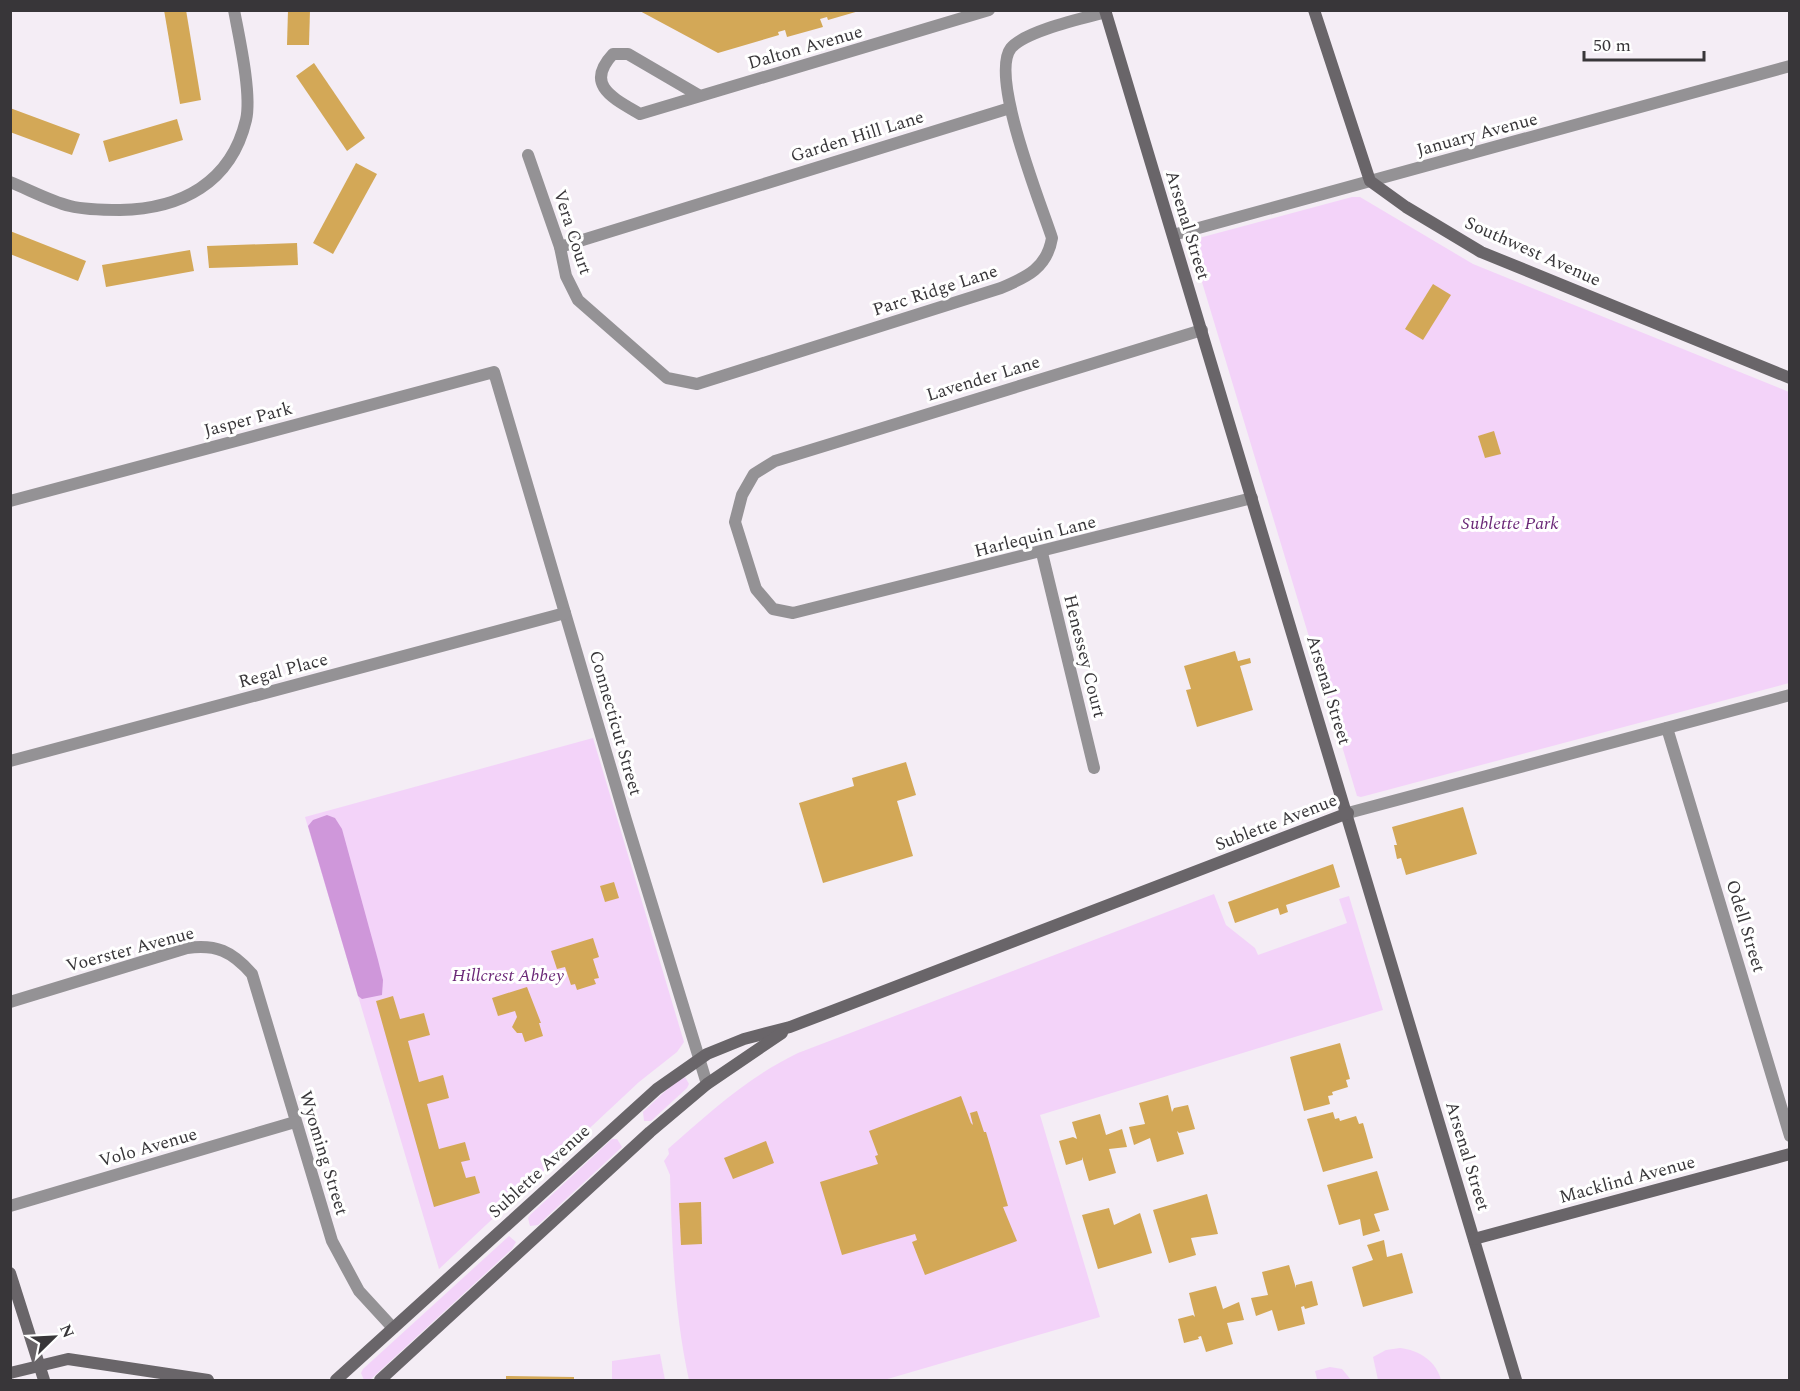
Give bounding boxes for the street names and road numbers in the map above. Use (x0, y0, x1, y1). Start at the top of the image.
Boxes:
street label: Dalton Avenue (744, 18, 866, 77)
street label: Garden Hill Lane (787, 103, 927, 170)
street label: January Avenue (1414, 105, 1541, 164)
street label: Arsenal Street (1158, 167, 1217, 283)
street label: Vera Court (546, 186, 599, 278)
street label: Southwest Avenue (1460, 209, 1605, 294)
street label: Parc Ridge Lane (869, 258, 1001, 323)
street label: Lavender Lane (923, 348, 1043, 409)
street label: Jasper Park (201, 395, 295, 444)
street label: Harlequin Lane (971, 508, 1099, 565)
street label: Henessey Court (1056, 592, 1113, 721)
street label: Arsenal Street (1299, 632, 1358, 748)
street label: Regal Place (235, 646, 331, 695)
street label: Connecticut Street (582, 647, 649, 799)
street label: Sublette Avenue (1211, 787, 1341, 858)
street label: Odell Street (1719, 876, 1772, 976)
street label: Voerster Avenue (63, 919, 197, 980)
street label: Wyoming Street (292, 1088, 355, 1219)
street label: Arsenal Street (1438, 1098, 1497, 1214)
street label: Sublette Avenue (482, 1118, 596, 1225)
street label: Volo Avenue (96, 1121, 200, 1174)
street label: Macklind Avenue (1556, 1148, 1698, 1211)

